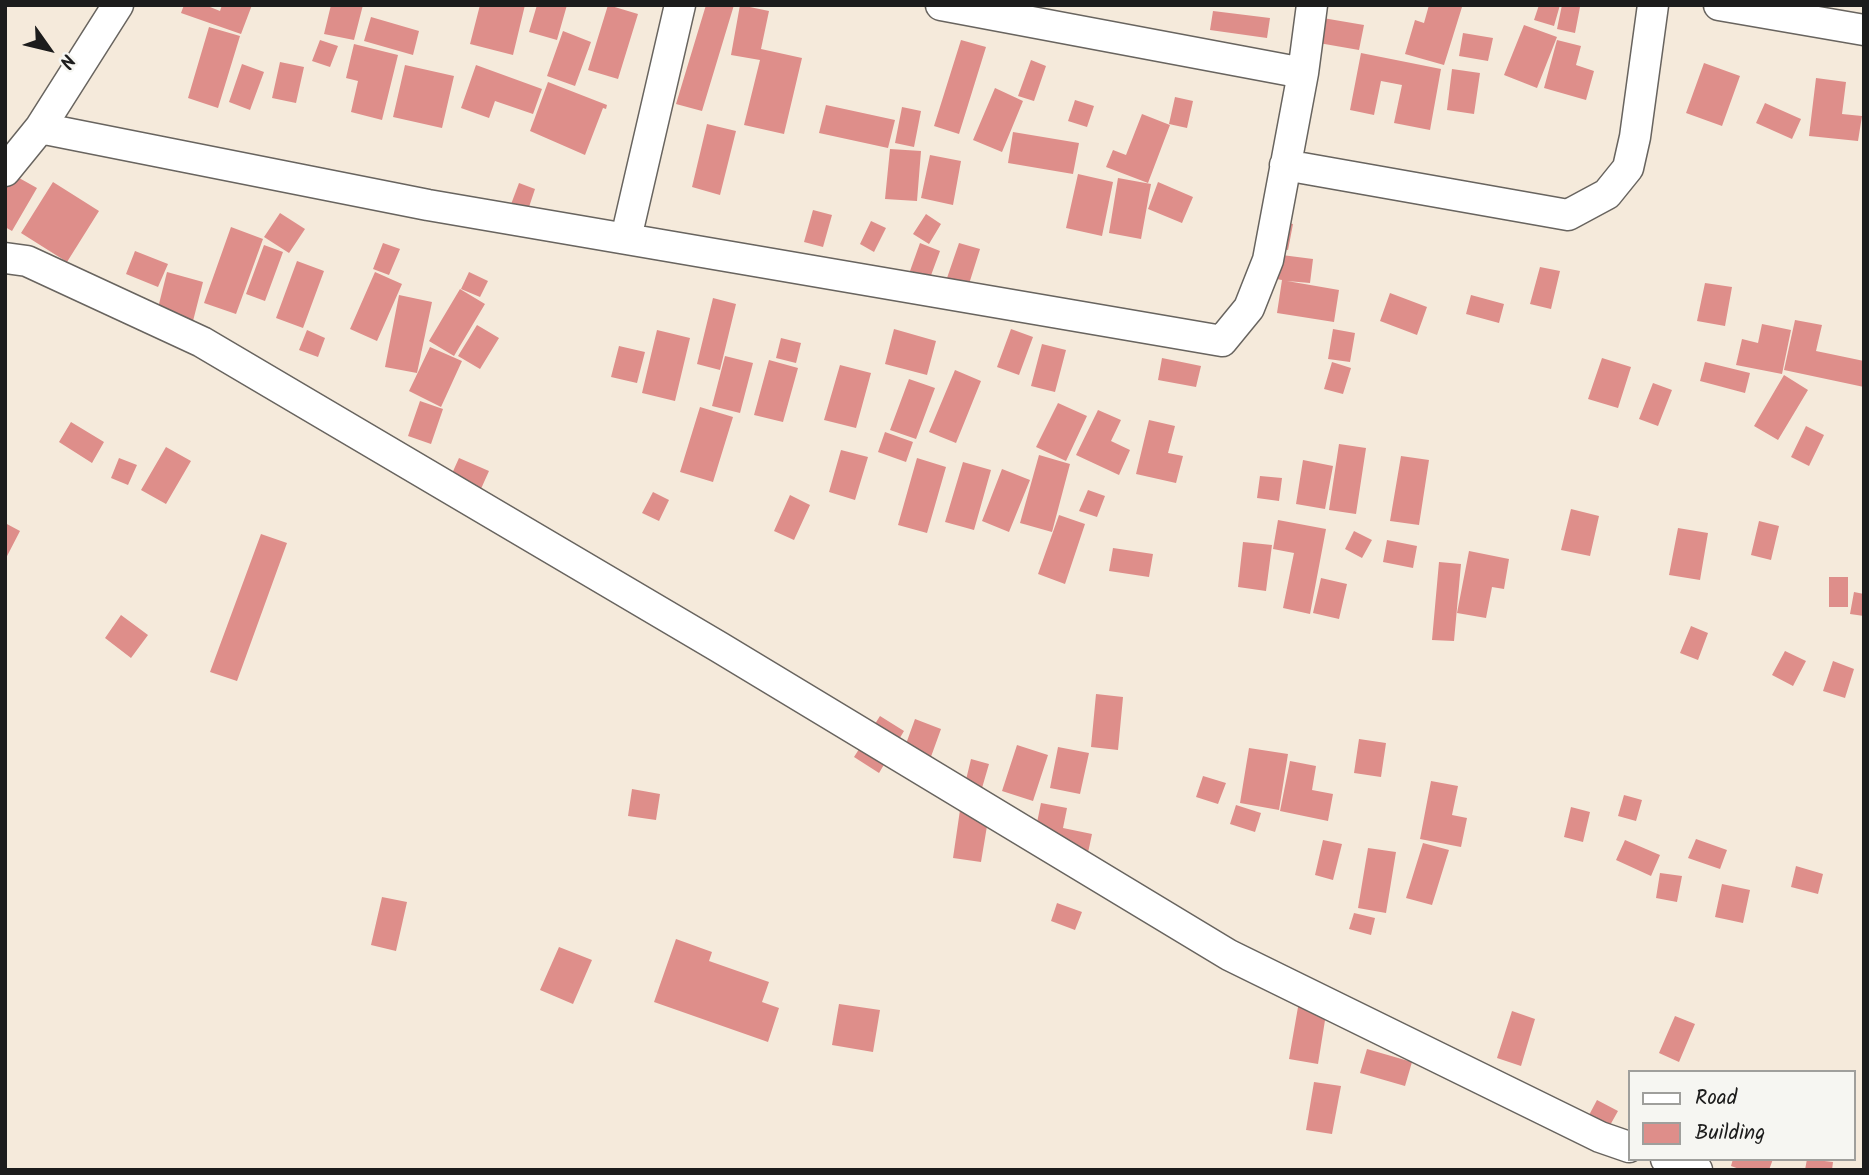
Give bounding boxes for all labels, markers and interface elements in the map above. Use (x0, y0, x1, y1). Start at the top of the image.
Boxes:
north arrow (14, 14, 84, 84)
text: N (51, 47, 82, 74)
legend (1628, 1070, 1855, 1161)
text: Road (1695, 1082, 1737, 1115)
text: Building (1695, 1117, 1765, 1150)

